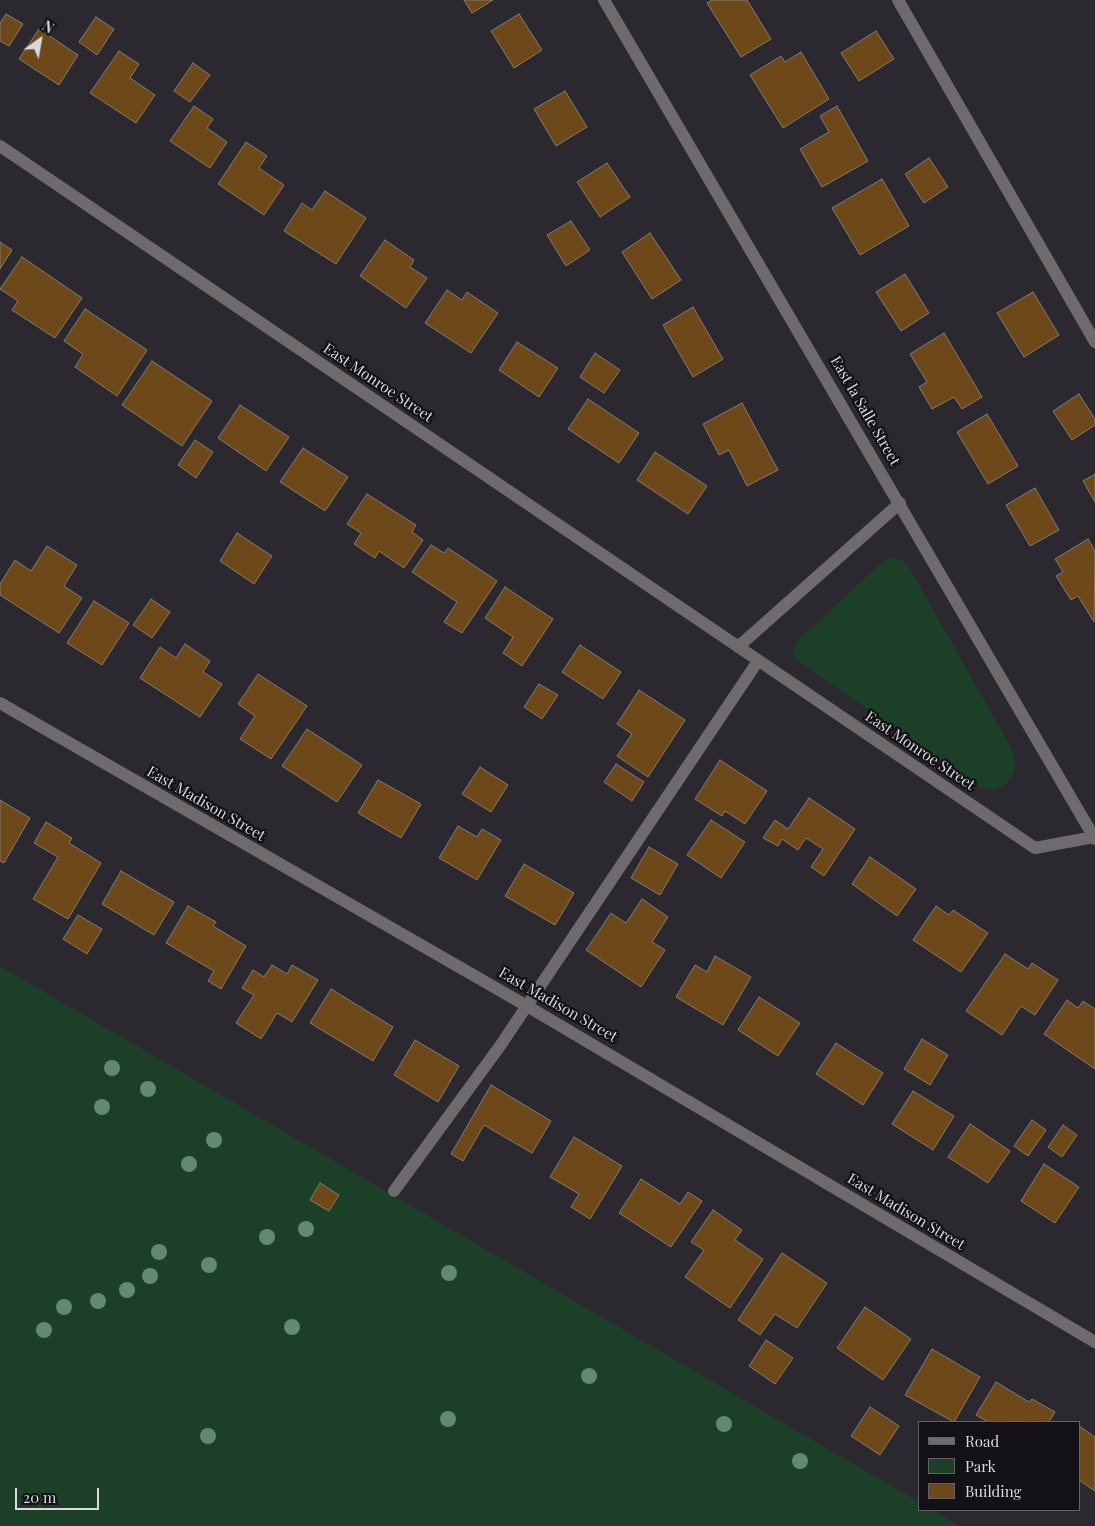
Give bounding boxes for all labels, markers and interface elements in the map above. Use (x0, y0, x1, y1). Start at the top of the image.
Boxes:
north arrow (15, 15, 65, 65)
text: N (39, 16, 58, 38)
street label: East Monroe Street (320, 340, 436, 426)
street label: East la Salle Street (826, 353, 904, 469)
street label: East Monroe Street (862, 708, 978, 794)
street label: East Madison Street (144, 763, 268, 845)
street label: East Madison Street (496, 964, 620, 1046)
street label: East Madison Street (844, 1170, 968, 1254)
legend (918, 1421, 1080, 1511)
text: Road (965, 1431, 999, 1451)
text: Park (965, 1456, 996, 1476)
scale bar (18, 1478, 101, 1510)
text: Building (965, 1481, 1021, 1501)
text: 20 m (23, 1487, 56, 1507)

